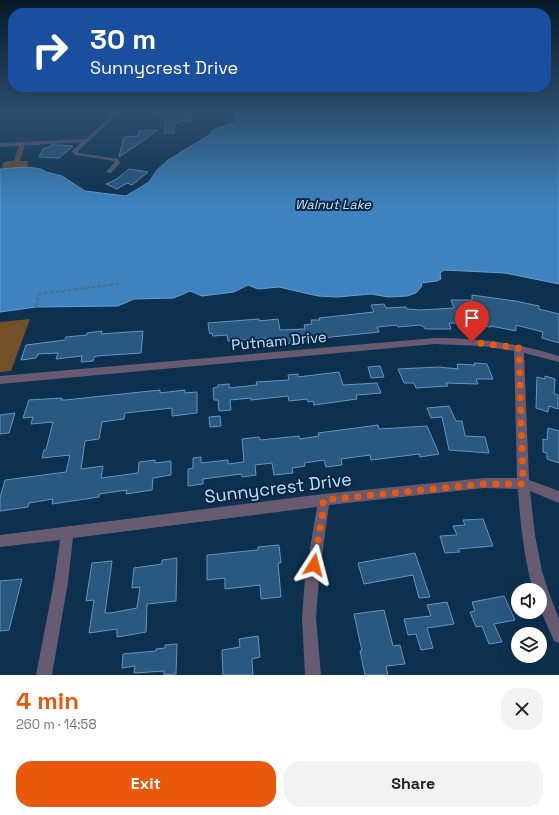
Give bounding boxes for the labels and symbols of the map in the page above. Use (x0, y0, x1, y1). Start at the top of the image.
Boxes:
water label: Walnut Lake (295, 196, 372, 213)
pin (455, 301, 489, 342)
street label: Putnam Drive (231, 327, 328, 354)
street label: Sunnycrest Drive (203, 467, 353, 508)
position arrow (293, 544, 335, 586)

